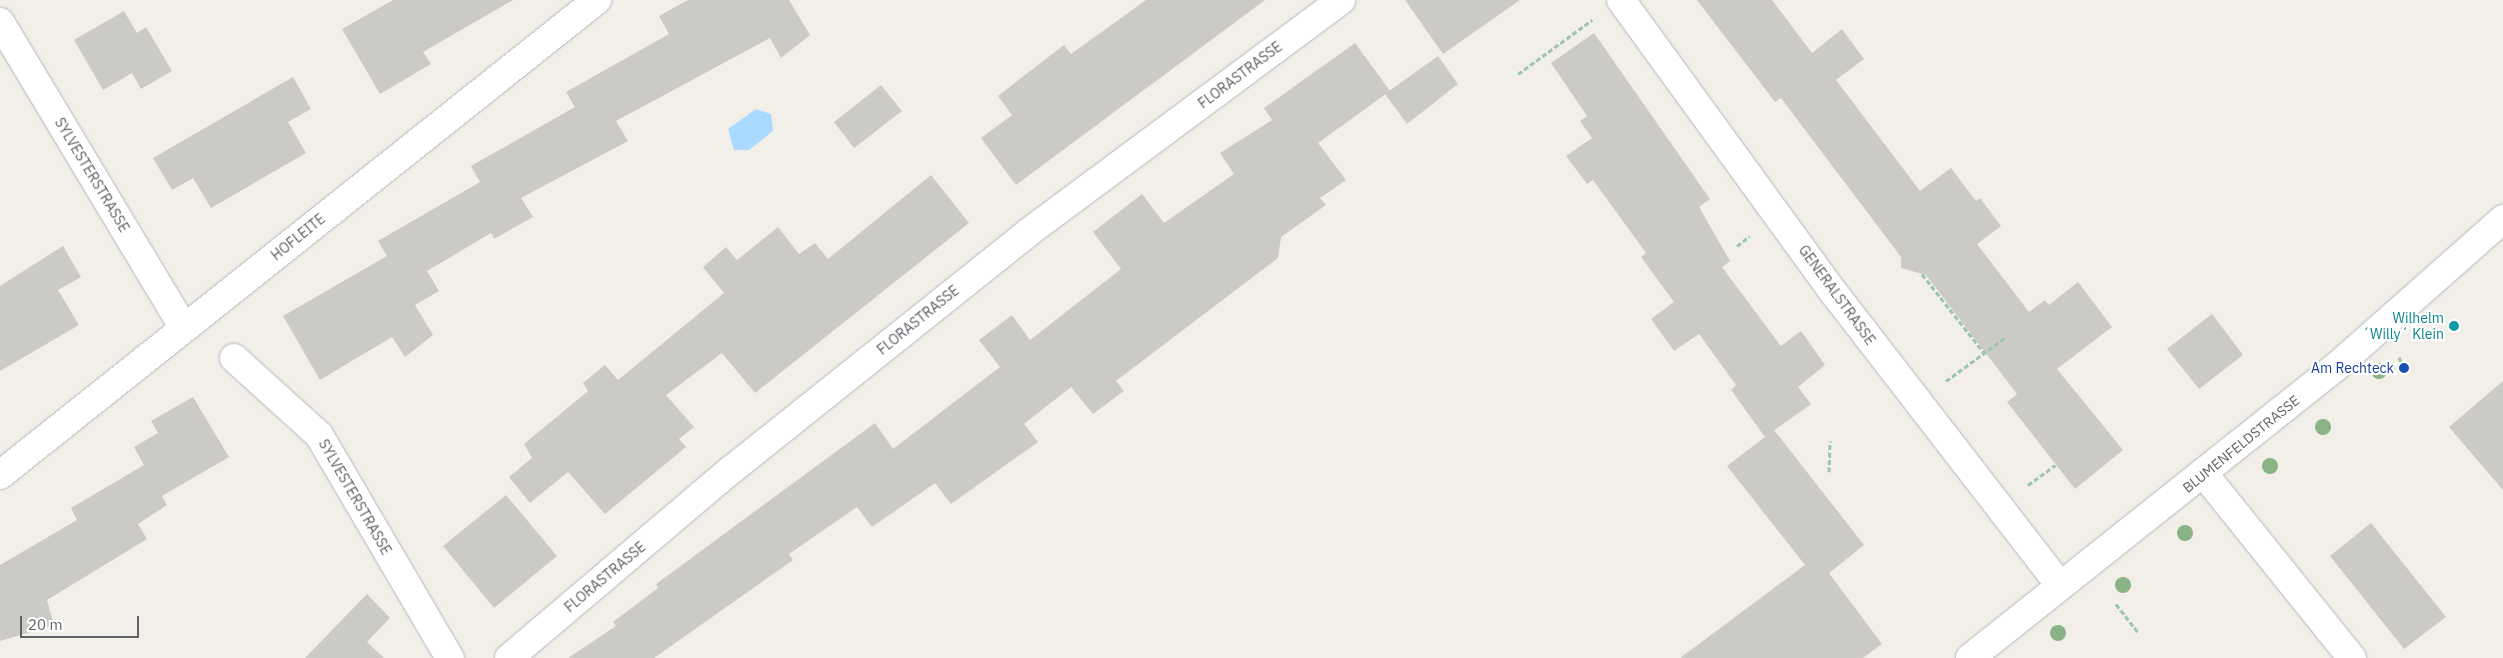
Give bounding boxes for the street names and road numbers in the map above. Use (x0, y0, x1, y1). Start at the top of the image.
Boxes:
street label: FLORASTRASSE (1195, 38, 1285, 112)
street label: SYLVESTERSTRASSE (51, 115, 133, 235)
street label: HOFLEITE (268, 210, 328, 264)
street label: GENERALSTRASSE (1795, 242, 1879, 348)
street label: FLORASTRASSE (874, 282, 962, 358)
street label: BLUMENFELDSTRASSE (2179, 392, 2303, 496)
street label: SYLVESTERSTRASSE (315, 436, 395, 558)
street label: FLORASTRASSE (561, 538, 649, 616)

